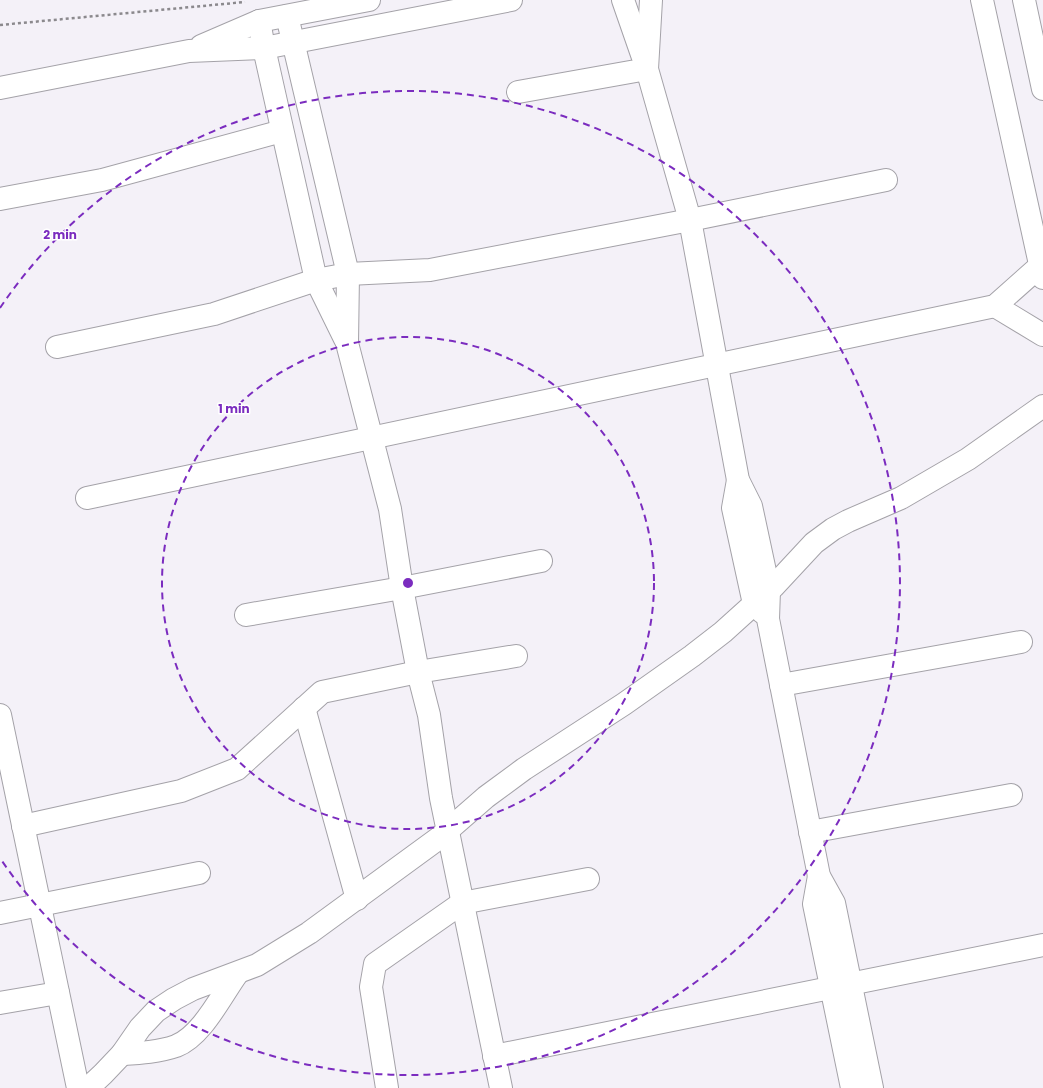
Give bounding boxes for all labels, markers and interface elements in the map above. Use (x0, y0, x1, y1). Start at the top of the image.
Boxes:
text: 2 min (43, 226, 77, 243)
text: 1 min (218, 400, 250, 417)
centre of rings (401, 576, 415, 590)

